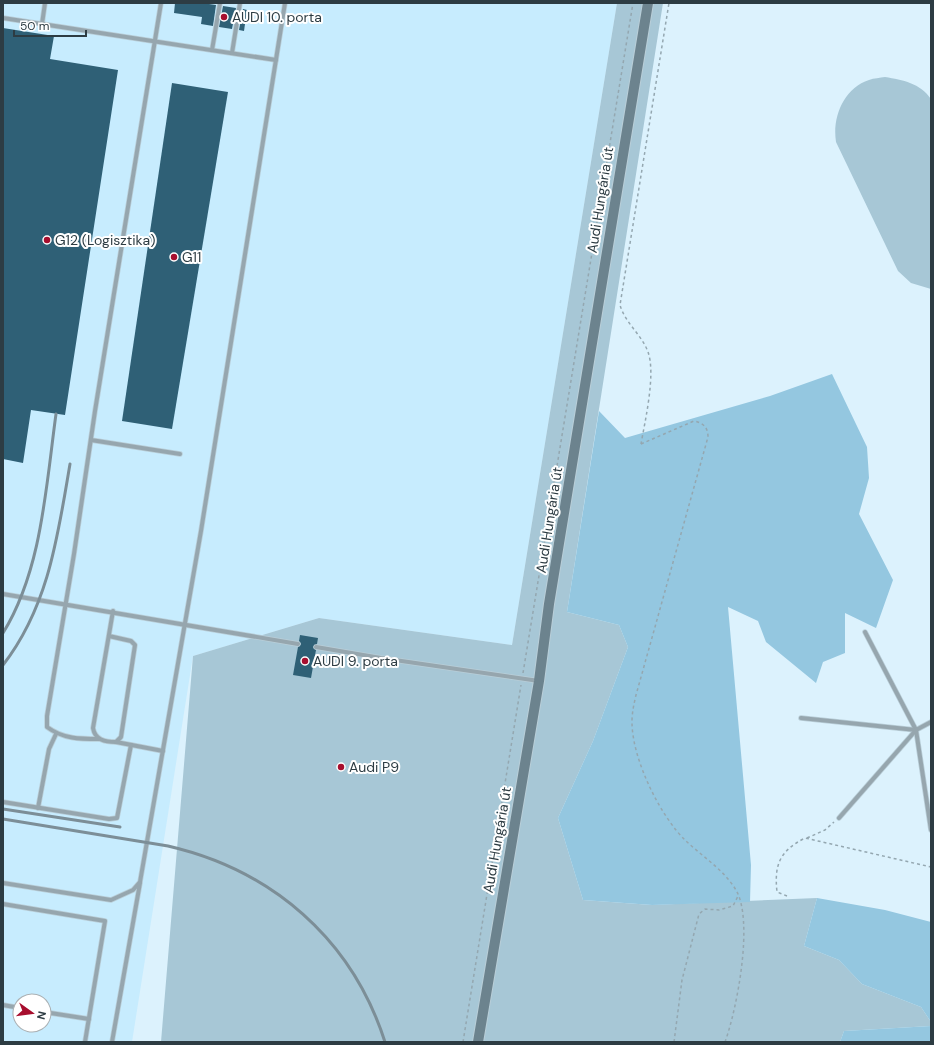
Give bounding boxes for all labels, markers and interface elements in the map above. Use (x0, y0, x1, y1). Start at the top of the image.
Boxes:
place label: AUDI 10. porta (232, 8, 322, 26)
scale bar (14, 12, 86, 38)
marker: AUDI 10. porta (219, 12, 229, 22)
text: 50 m (20, 18, 49, 34)
street label: Audi Hungária út (583, 146, 617, 254)
place label: G12 (Logisztika) (55, 231, 155, 249)
marker: G12 (Logisztika) (42, 235, 52, 245)
place label: G11 (182, 248, 201, 266)
marker: G11 (169, 252, 179, 262)
street label: Audi Hungária út (532, 466, 566, 574)
place label: AUDI 9. porta (313, 652, 398, 670)
marker: AUDI 9. porta (300, 656, 310, 666)
place label: Audi P9 (349, 758, 399, 776)
marker: Audi P9 (336, 762, 346, 772)
street label: Audi Hungária út (479, 786, 515, 894)
north arrow (12, 993, 52, 1033)
text: N (34, 1010, 49, 1021)

